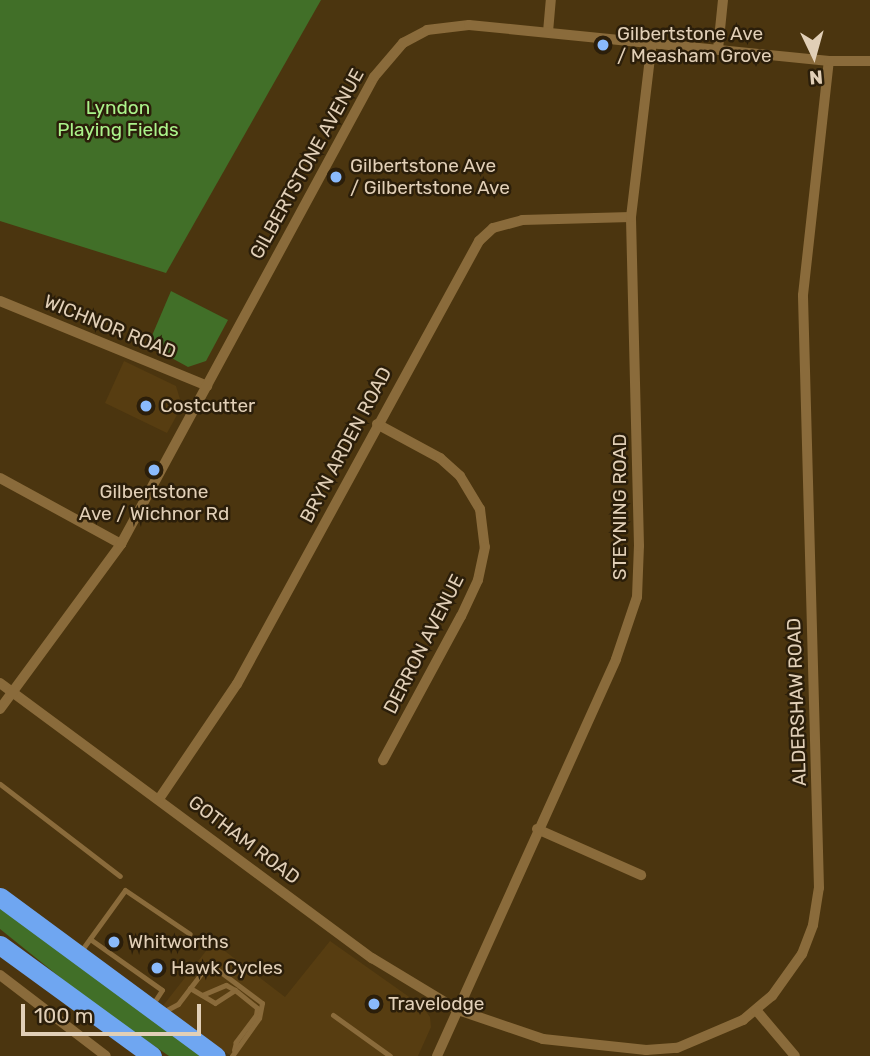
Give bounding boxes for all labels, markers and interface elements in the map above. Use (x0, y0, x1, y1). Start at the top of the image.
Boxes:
north arrow (779, 21, 849, 91)
place label: Gilbertstone Ave / Measham Grove (617, 23, 772, 67)
marker: Gilbertstone Ave / Measham Grove (595, 37, 611, 53)
street label: GILBERTSTONE AVENUE (245, 65, 369, 263)
text: N (808, 65, 824, 89)
park label: Lyndon Playing Fields (57, 97, 179, 141)
place label: Gilbertstone Ave / Gilbertstone Ave (350, 155, 510, 199)
marker: Gilbertstone Ave / Gilbertstone Ave (328, 169, 344, 185)
street label: WICHNOR ROAD (41, 290, 179, 364)
street label: BRYN ARDEN ROAD (295, 363, 397, 527)
place label: Costcutter (160, 395, 255, 417)
marker: Costcutter (138, 398, 154, 414)
street label: STEYNING ROAD (609, 434, 631, 580)
marker: Gilbertstone Ave / Wichnor Rd (146, 462, 162, 478)
place label: Gilbertstone Ave / Wichnor Rd (78, 481, 230, 525)
street label: DERRON AVENUE (379, 570, 469, 718)
street label: ALDERSHAW ROAD (783, 617, 811, 787)
street label: GOTHAM ROAD (184, 791, 304, 889)
place label: Whitworths (128, 931, 229, 953)
marker: Whitworths (106, 934, 122, 950)
place label: Hawk Cycles (171, 957, 283, 979)
marker: Hawk Cycles (149, 960, 165, 976)
scale bar (24, 990, 205, 1034)
place label: Travelodge (388, 993, 484, 1015)
marker: Travelodge (366, 996, 382, 1012)
text: 100 m (34, 1003, 93, 1028)

